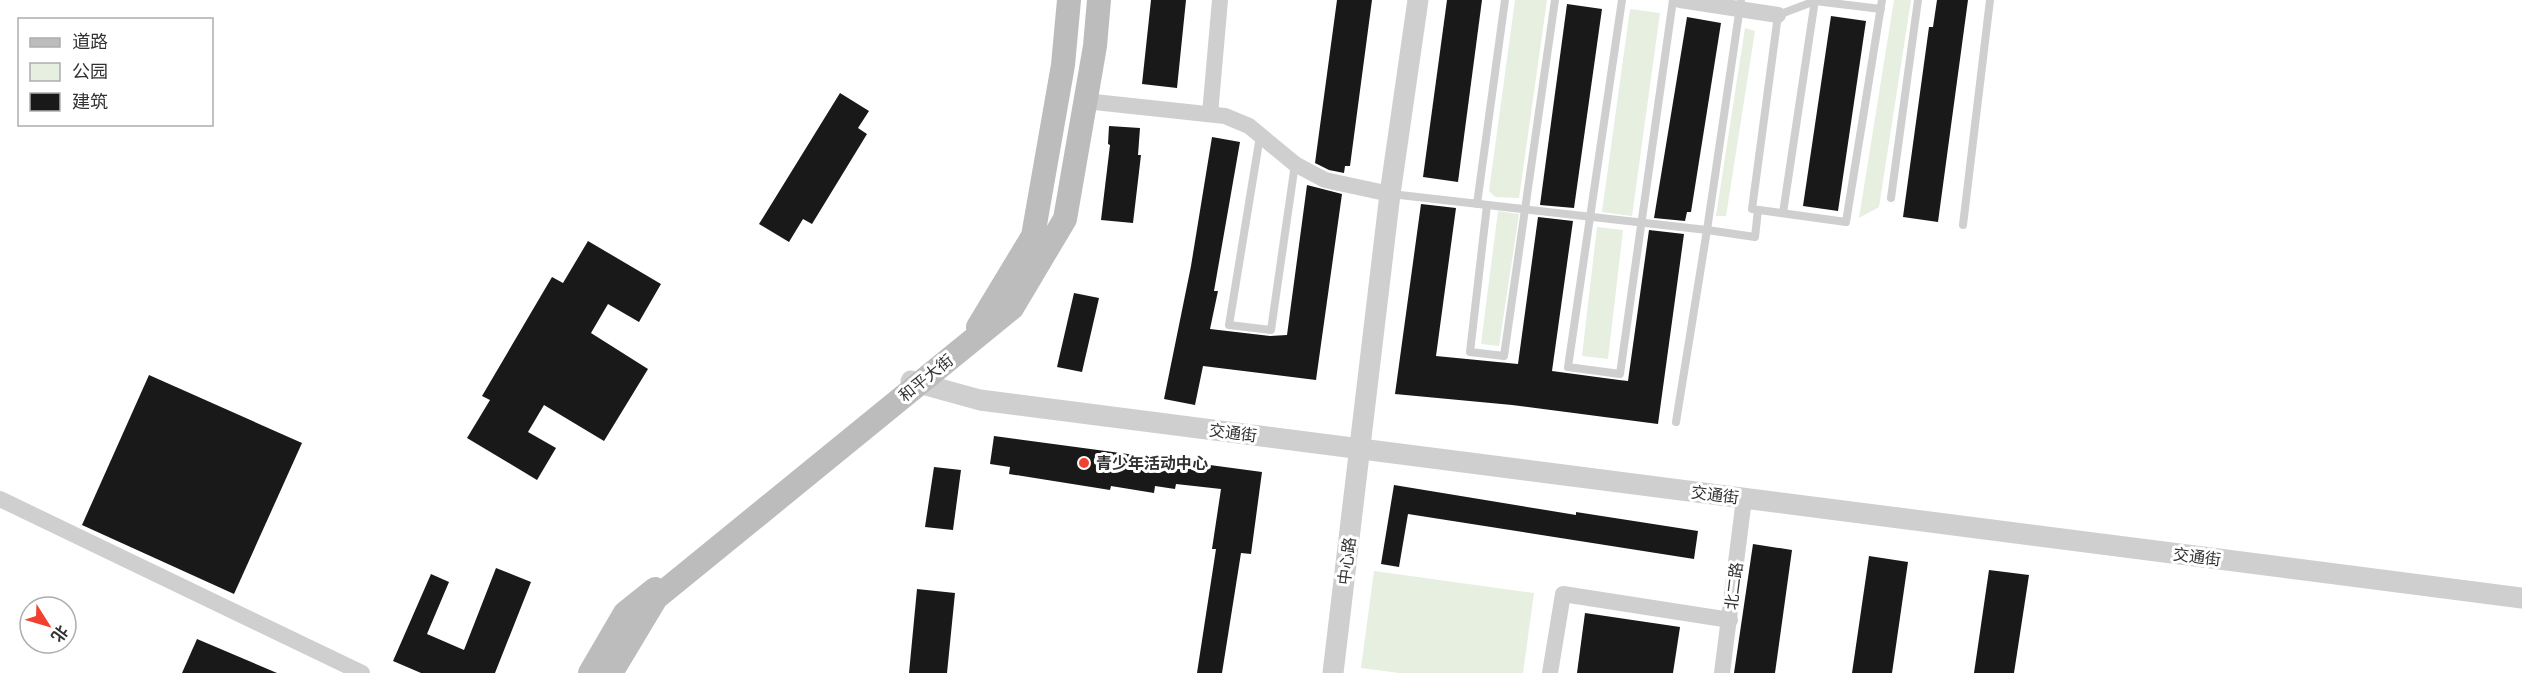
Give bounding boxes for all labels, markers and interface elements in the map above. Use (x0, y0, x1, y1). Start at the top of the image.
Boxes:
legend (18, 18, 213, 126)
text: 道路 (72, 31, 108, 53)
text: 公园 (72, 61, 108, 83)
text: 建筑 (72, 91, 108, 113)
street label: 和平大街 (895, 350, 957, 406)
street label: 交通街 (1208, 421, 1258, 445)
place label: 青少年活动中心 (1096, 454, 1208, 473)
marker: 青少年活动中心 (1077, 456, 1091, 470)
street label: 交通街 (1690, 483, 1740, 507)
street label: 中心路 (1335, 536, 1359, 586)
street label: 交通街 (2172, 545, 2222, 569)
street label: 北二路 (1722, 561, 1746, 611)
north arrow (18, 595, 78, 655)
text: 北 (47, 622, 72, 646)

